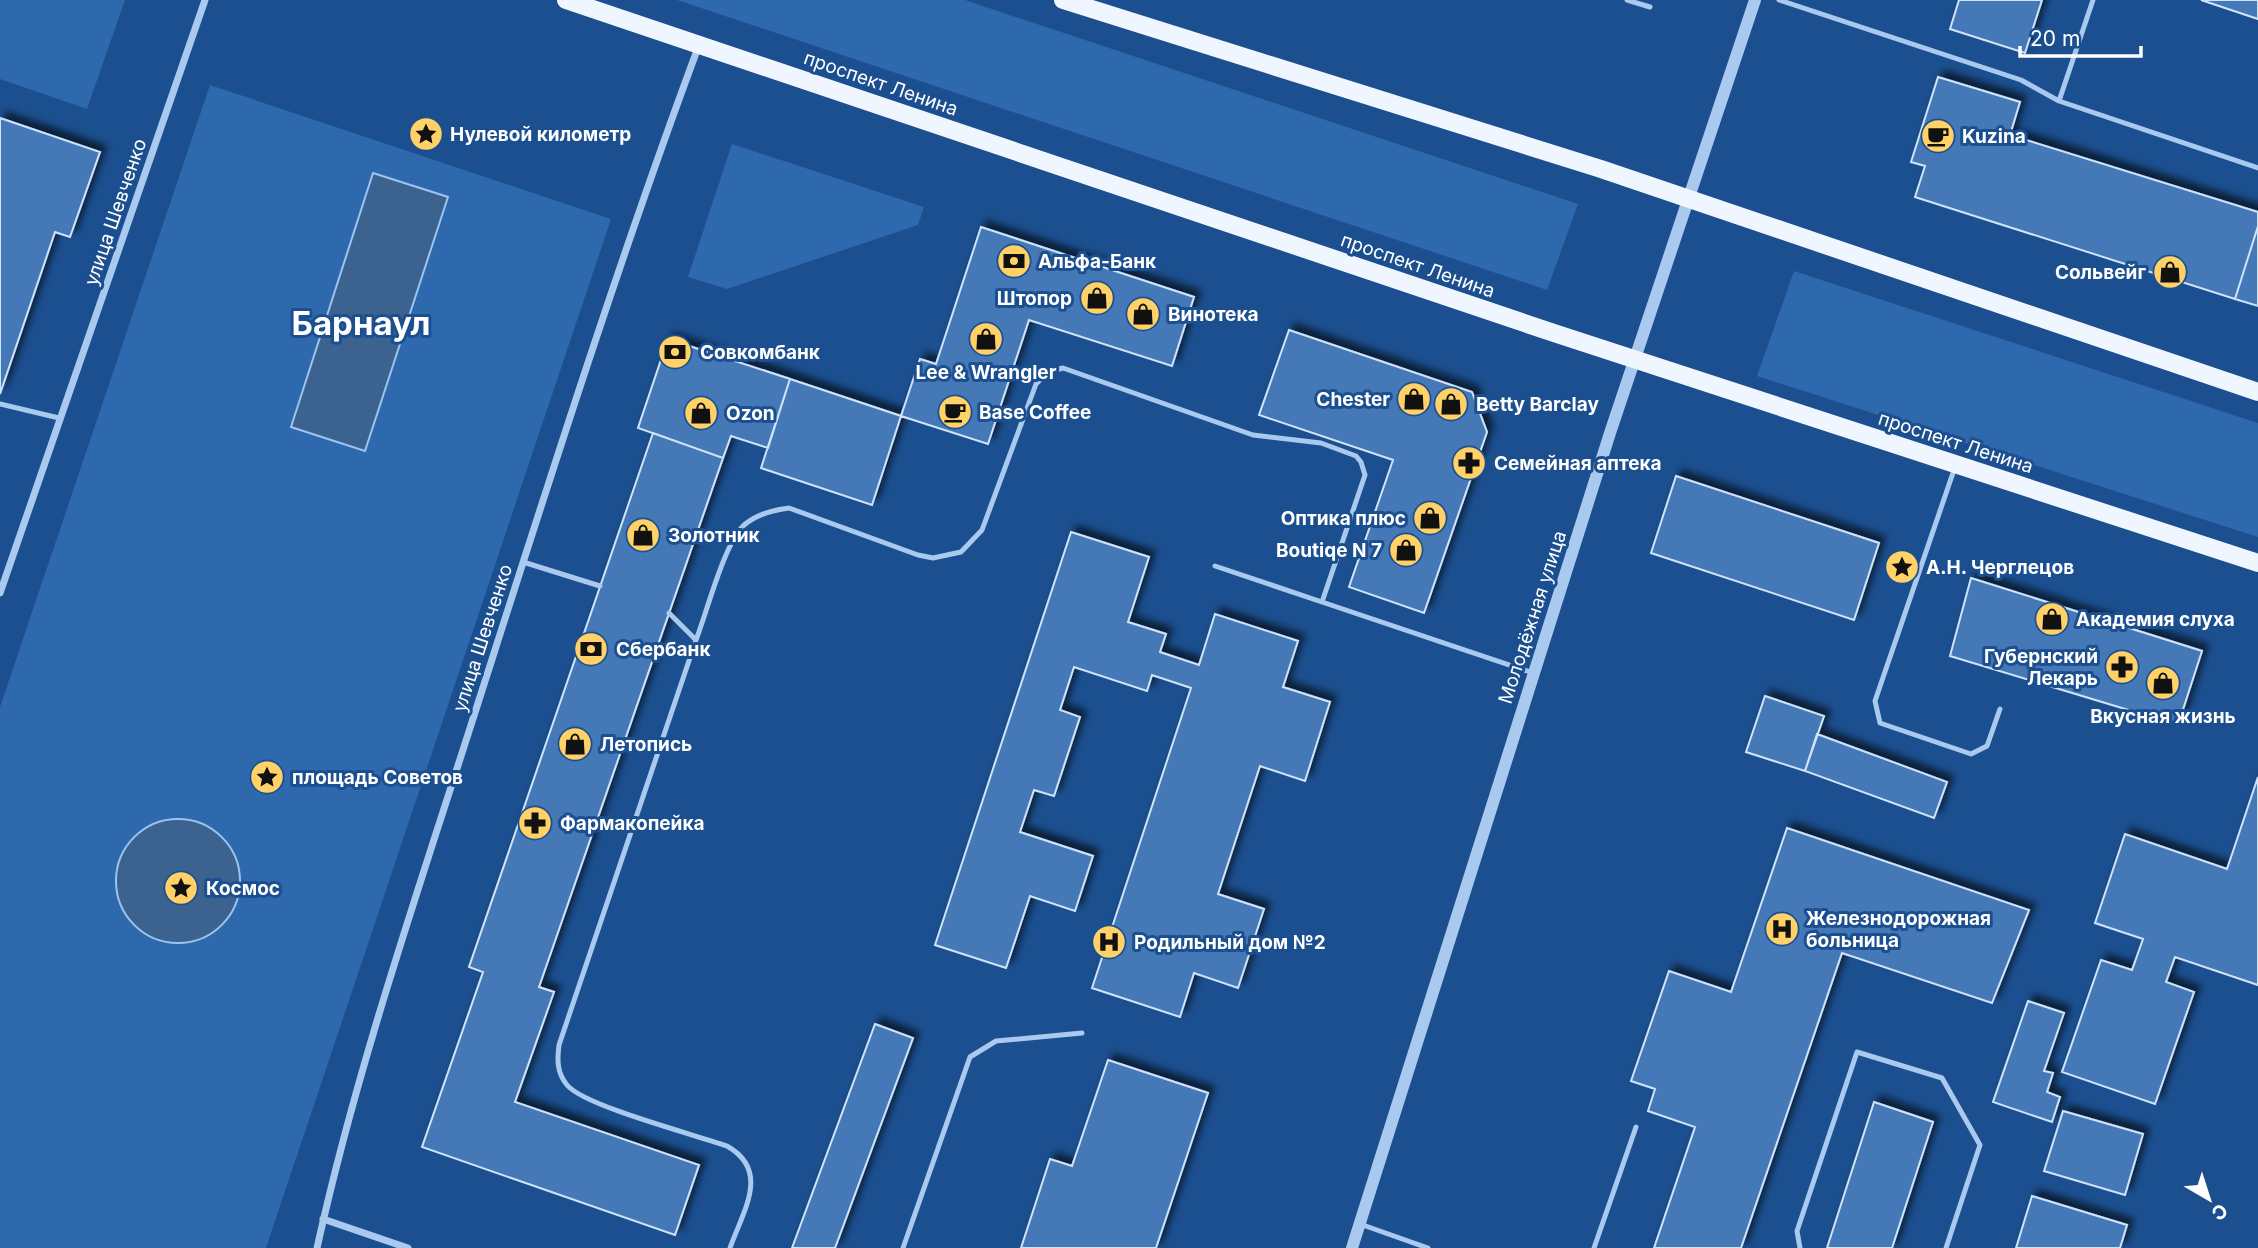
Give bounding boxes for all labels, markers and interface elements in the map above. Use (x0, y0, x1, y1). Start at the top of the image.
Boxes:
scale bar (2020, 14, 2141, 58)
text: 20 m (2030, 26, 2080, 51)
street label: проспект Ленина (801, 46, 961, 121)
place icon: Нулевой километр (407, 115, 445, 153)
cafe icon: Kuzina (1919, 117, 1957, 155)
place label: Нулевой километр (450, 123, 631, 146)
place label: Kuzina (1962, 125, 2026, 148)
street label: улица Шевченко (80, 136, 151, 289)
street label: проспект Ленина (1338, 228, 1498, 303)
bank icon: Альфа-Банк (995, 242, 1033, 280)
place label: Альфа-Банк (1038, 250, 1156, 273)
shop icon: Сольвейг (2151, 253, 2189, 291)
place label: Сольвейг (2055, 261, 2146, 284)
shop icon: Штопор (1078, 279, 1116, 317)
place label: Штопор (997, 287, 1072, 310)
shop icon: Винотека (1124, 295, 1162, 333)
district label: Барнаул (292, 303, 430, 343)
place label: Винотека (1168, 303, 1259, 326)
shop icon: Lee & Wrangler (967, 320, 1005, 358)
bank icon: Совкомбанк (656, 333, 694, 371)
place label: Совкомбанк (700, 341, 820, 364)
place label: Lee & Wrangler (916, 361, 1057, 384)
shop icon: Chester (1395, 380, 1433, 418)
shop icon: Betty Barclay (1432, 385, 1470, 423)
place label: Chester (1316, 388, 1390, 411)
cafe icon: Base Coffee (936, 393, 974, 431)
place label: Betty Barclay (1476, 393, 1599, 416)
shop icon: Ozon (682, 394, 720, 432)
place label: Base Coffee (979, 401, 1091, 424)
place label: Ozon (726, 402, 775, 425)
street label: проспект Ленина (1876, 407, 2036, 478)
pharmacy icon: Семейная аптека (1450, 444, 1488, 482)
place label: Семейная аптека (1494, 452, 1662, 475)
shop icon: Оптика плюс (1411, 499, 1449, 537)
place label: Оптика плюс (1281, 507, 1406, 530)
shop icon: Золотник (624, 516, 662, 554)
place label: Золотник (668, 524, 760, 547)
street label: Молодёжная улица (1494, 528, 1571, 707)
shop icon: Boutiqe N 7 (1387, 531, 1425, 569)
place label: Boutiqe N 7 (1276, 539, 1382, 562)
place icon: А.Н. Черглецов (1883, 548, 1921, 586)
place label: А.Н. Черглецов (1926, 556, 2074, 579)
street label: улица Шевченко (448, 561, 517, 715)
shop icon: Академия слуха (2033, 600, 2071, 638)
place label: Академия слуха (2076, 608, 2235, 631)
bank icon: Сбербанк (572, 630, 610, 668)
place label: Сбербанк (616, 638, 710, 661)
place label: Губернский Лекарь (1984, 645, 2098, 690)
pharmacy icon: Губернский Лекарь (2103, 648, 2141, 686)
shop icon: Вкусная жизнь (2144, 664, 2182, 702)
place label: Вкусная жизнь (2090, 705, 2236, 728)
shop icon: Летопись (556, 725, 594, 763)
place label: Летопись (600, 733, 692, 756)
place icon: площадь Советов (248, 758, 286, 796)
place label: площадь Советов (292, 766, 463, 789)
pharmacy icon: Фармакопейка (516, 804, 554, 842)
place label: Фармакопейка (560, 812, 705, 835)
place icon: Космос (162, 869, 200, 907)
place label: Космос (206, 877, 280, 900)
place label: Железнодорожная больница (1806, 907, 1991, 952)
hospital icon: Железнодорожная больница (1763, 910, 1801, 948)
hospital icon: Родильный дом №2 (1090, 923, 1128, 961)
place label: Родильный дом №2 (1134, 931, 1326, 954)
north arrow (2174, 1164, 2244, 1234)
text: С (2207, 1198, 2232, 1225)

